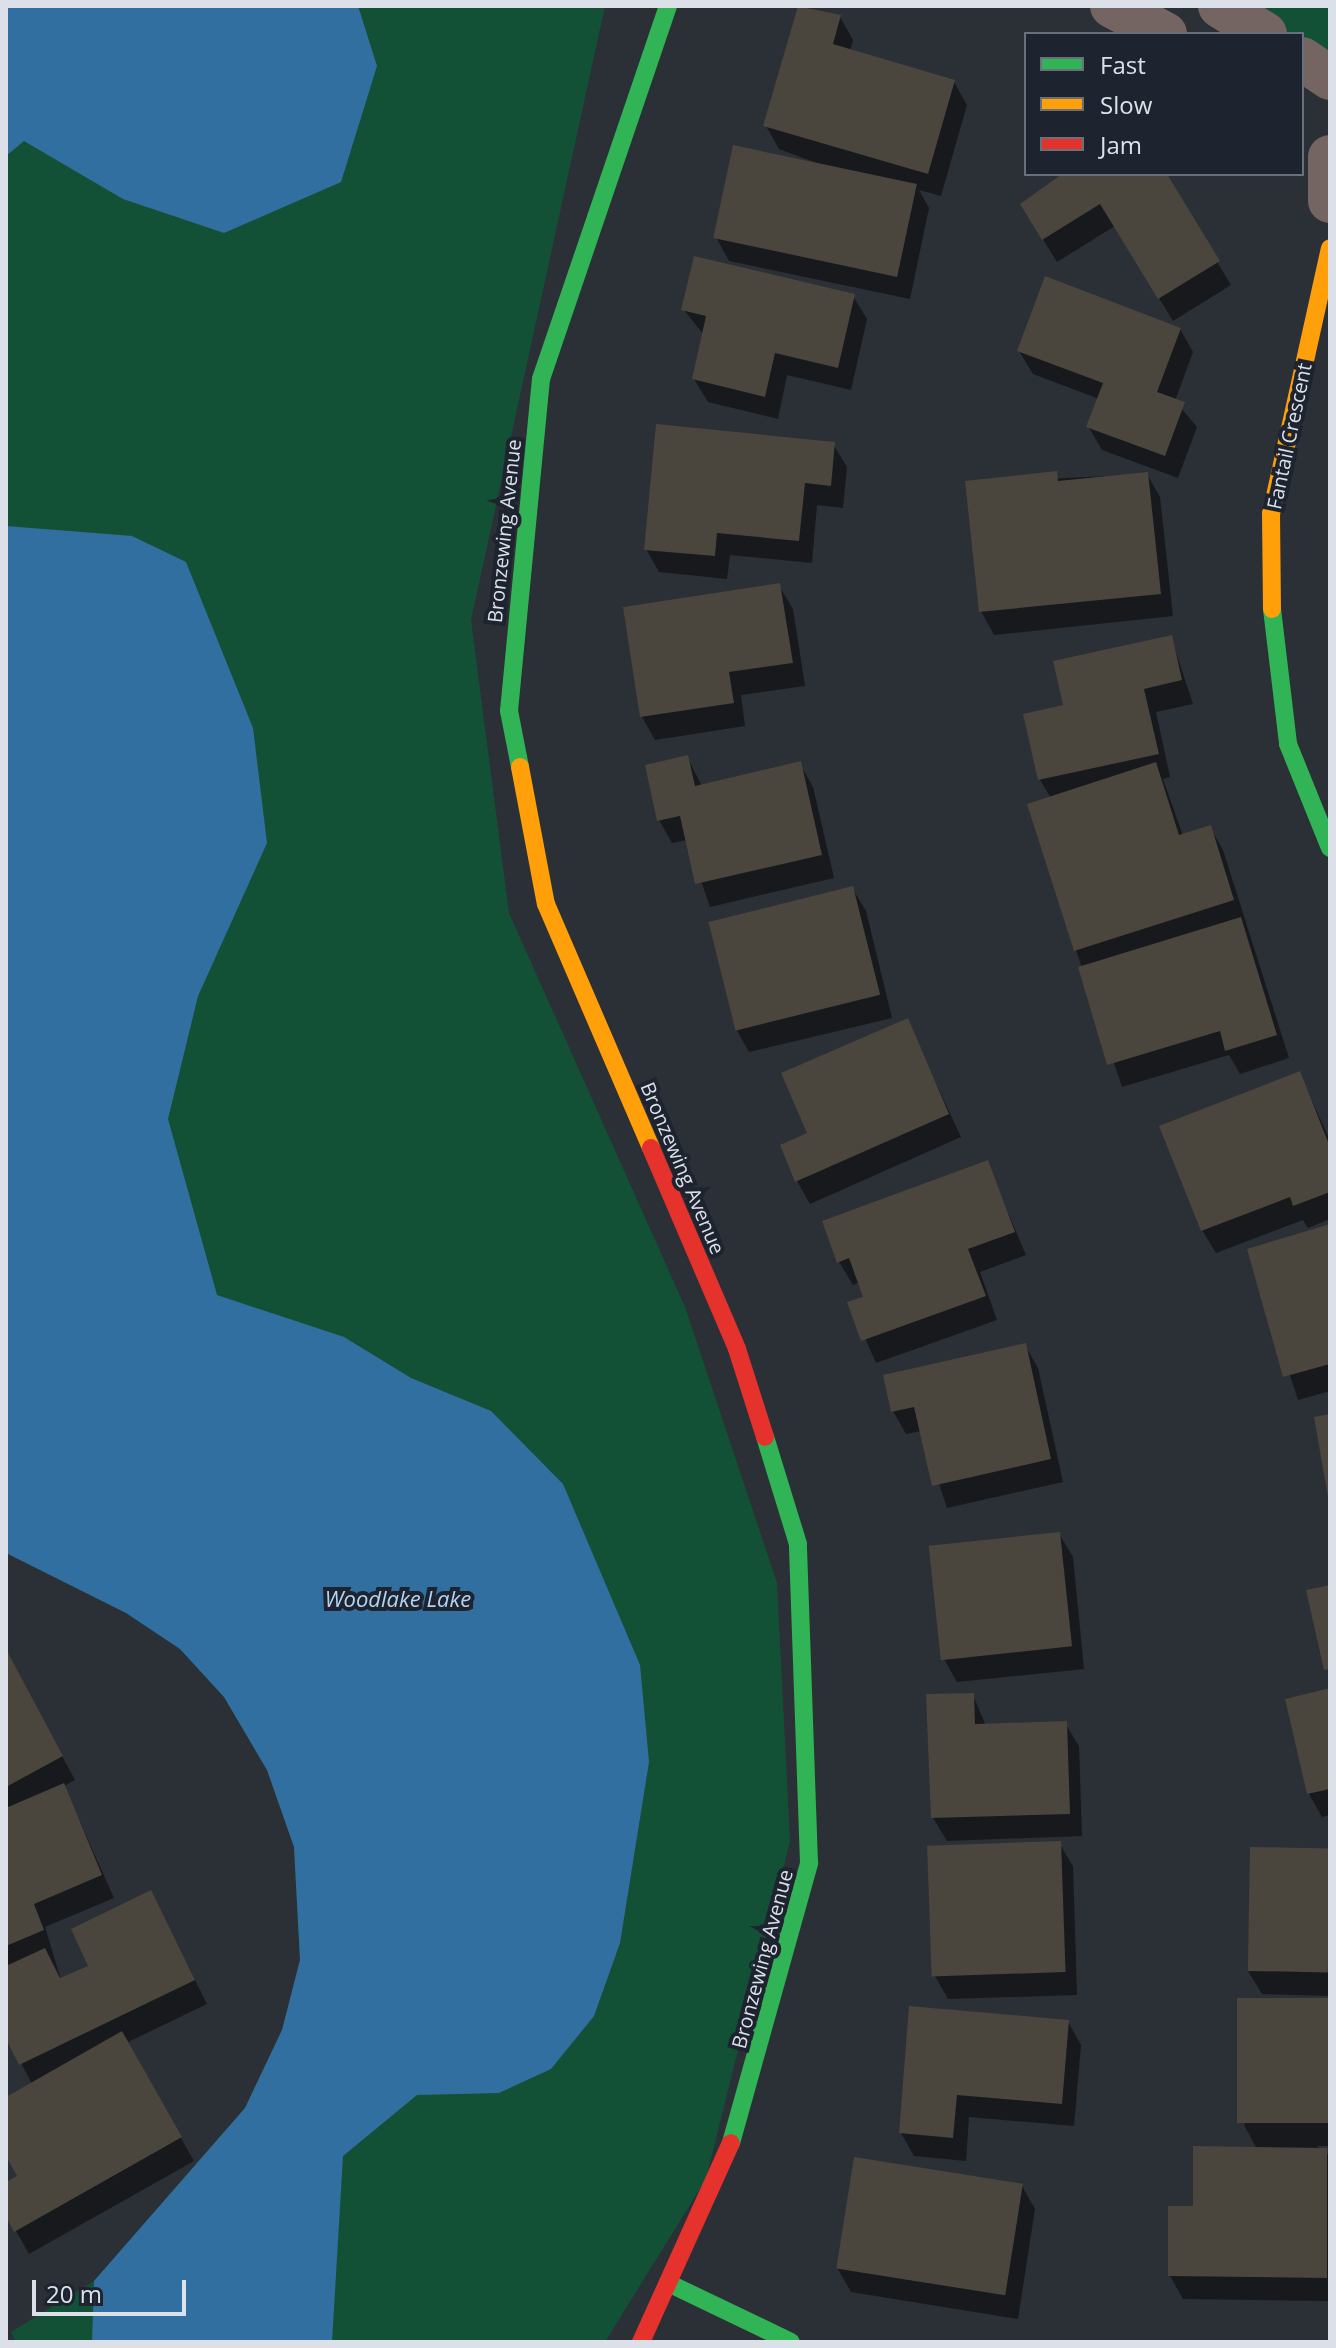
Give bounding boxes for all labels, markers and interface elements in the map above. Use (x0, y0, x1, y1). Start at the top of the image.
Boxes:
legend (1024, 32, 1304, 176)
text: Fast (1100, 48, 1146, 81)
text: Slow (1100, 88, 1152, 121)
text: Jam (1100, 128, 1142, 161)
street label: Fantail Crescent (1262, 361, 1316, 511)
street label: Bronzewing Avenue (482, 438, 526, 624)
street label: Bronzewing Avenue (636, 1078, 730, 1258)
water label: Woodlake Lake (325, 1586, 471, 1612)
street label: Bronzewing Avenue (727, 1867, 797, 2051)
scale bar (36, 2264, 190, 2314)
text: 20 m (46, 2277, 102, 2310)

